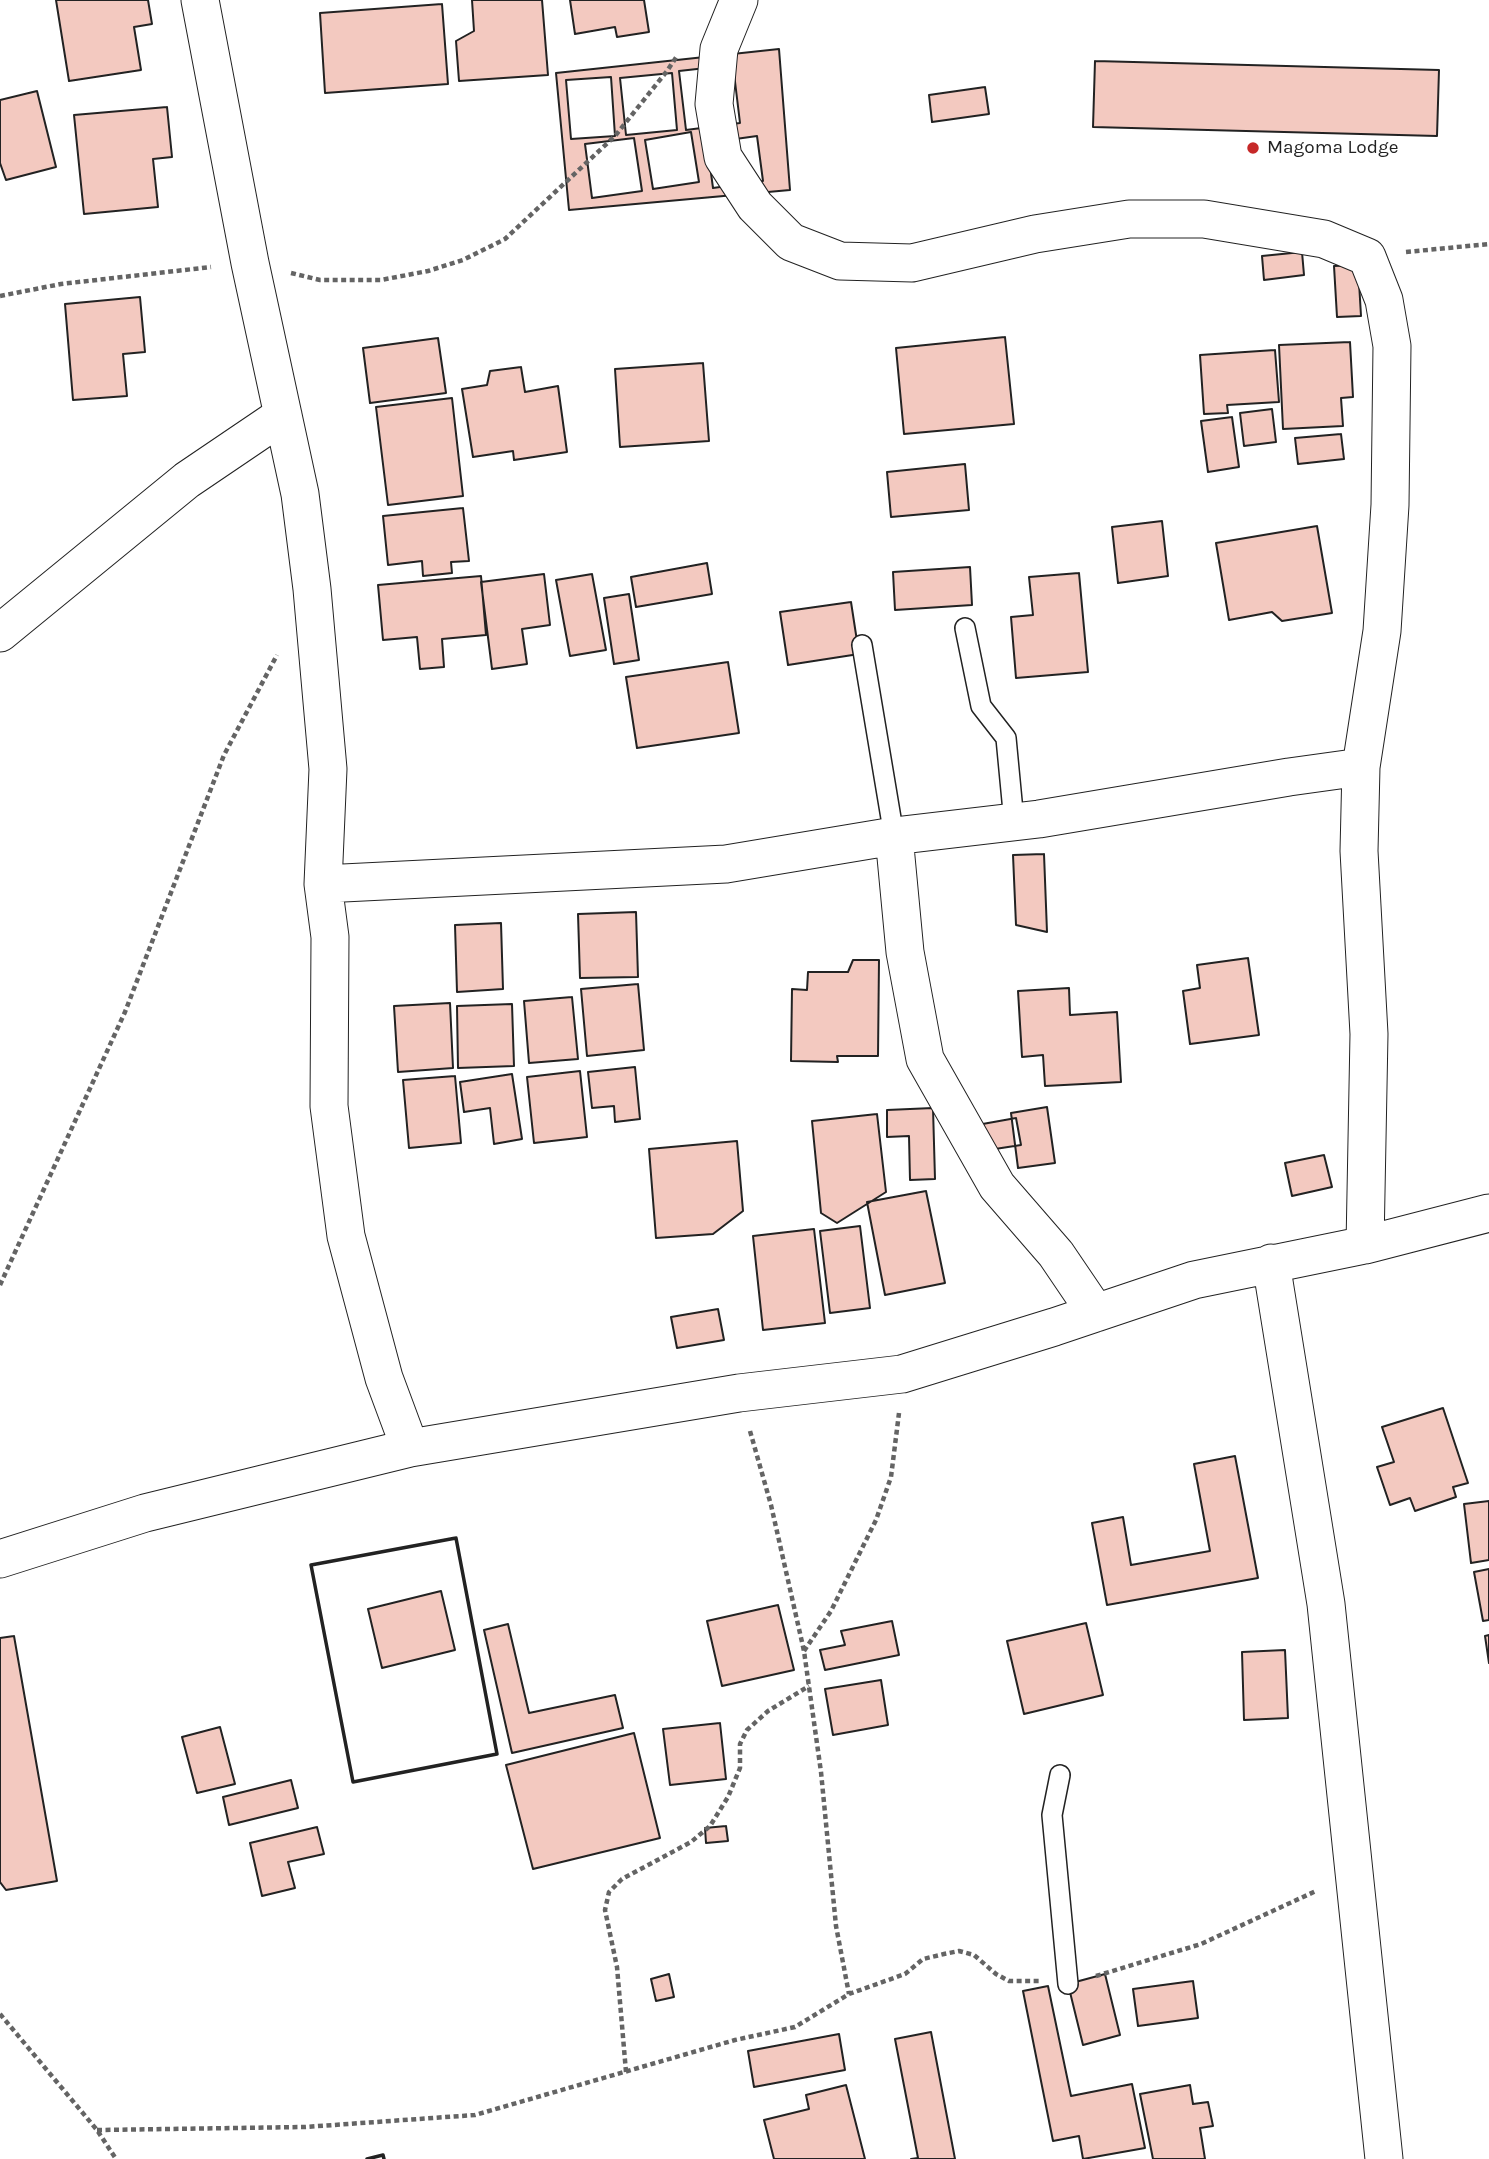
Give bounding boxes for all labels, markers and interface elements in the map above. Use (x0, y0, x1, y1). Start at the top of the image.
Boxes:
place label: Magoma Lodge (1267, 137, 1398, 159)
marker: Magoma Lodge (1245, 140, 1261, 156)

